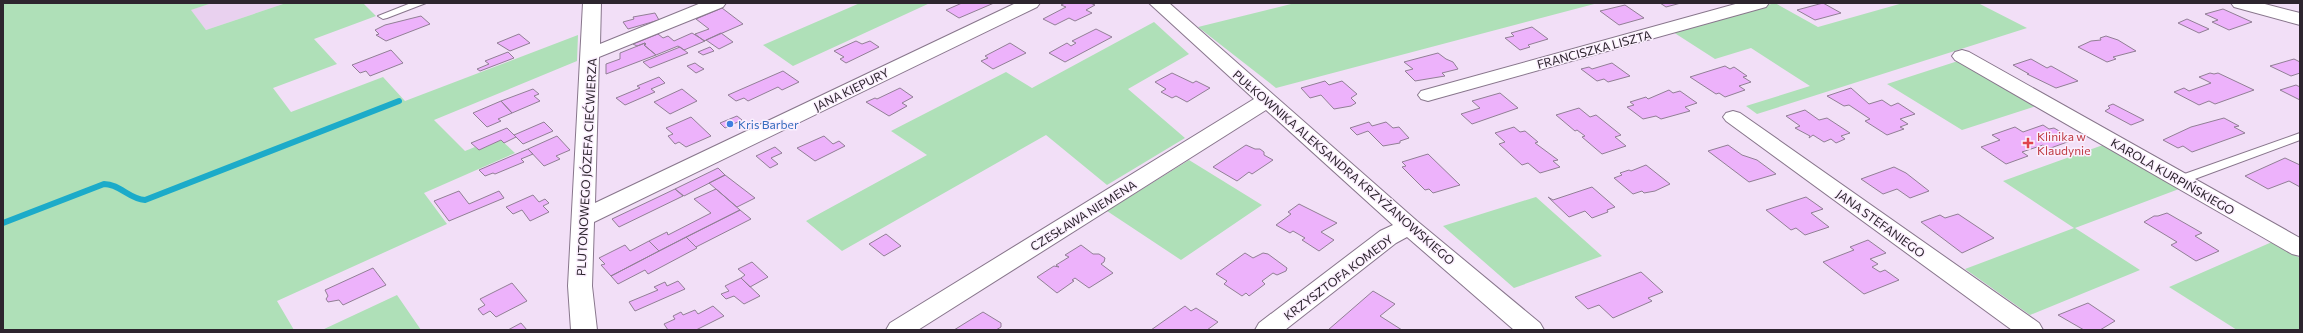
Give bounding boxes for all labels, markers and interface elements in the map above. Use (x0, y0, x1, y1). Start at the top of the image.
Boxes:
street label: FRANCISZKA LISZTA (1535, 27, 1653, 71)
street label: PLUTONOWEGO JÓZEFA CIEĆWIERZA (573, 58, 600, 276)
street label: JANA KIEPURY (811, 65, 891, 114)
street label: PUŁKOWNIKA ALEKSANDRA KRZYŻANOWSKIEGO (1230, 67, 1458, 267)
place label: Kris Barber (738, 117, 799, 131)
marker: Kris Barber (725, 119, 735, 129)
place label: Klinika w Klaudynie (2037, 129, 2091, 157)
street label: KAROLA KURPIŃSKIEGO (2109, 135, 2237, 217)
marker: Klinika w Klaudynie (2022, 137, 2034, 149)
street label: CZESŁAWA NIEMENA (1027, 177, 1139, 253)
street label: JANA STEFANIEGO (1833, 186, 1928, 261)
street label: KRZYSZTOFA KOMEDY (1281, 231, 1395, 323)

